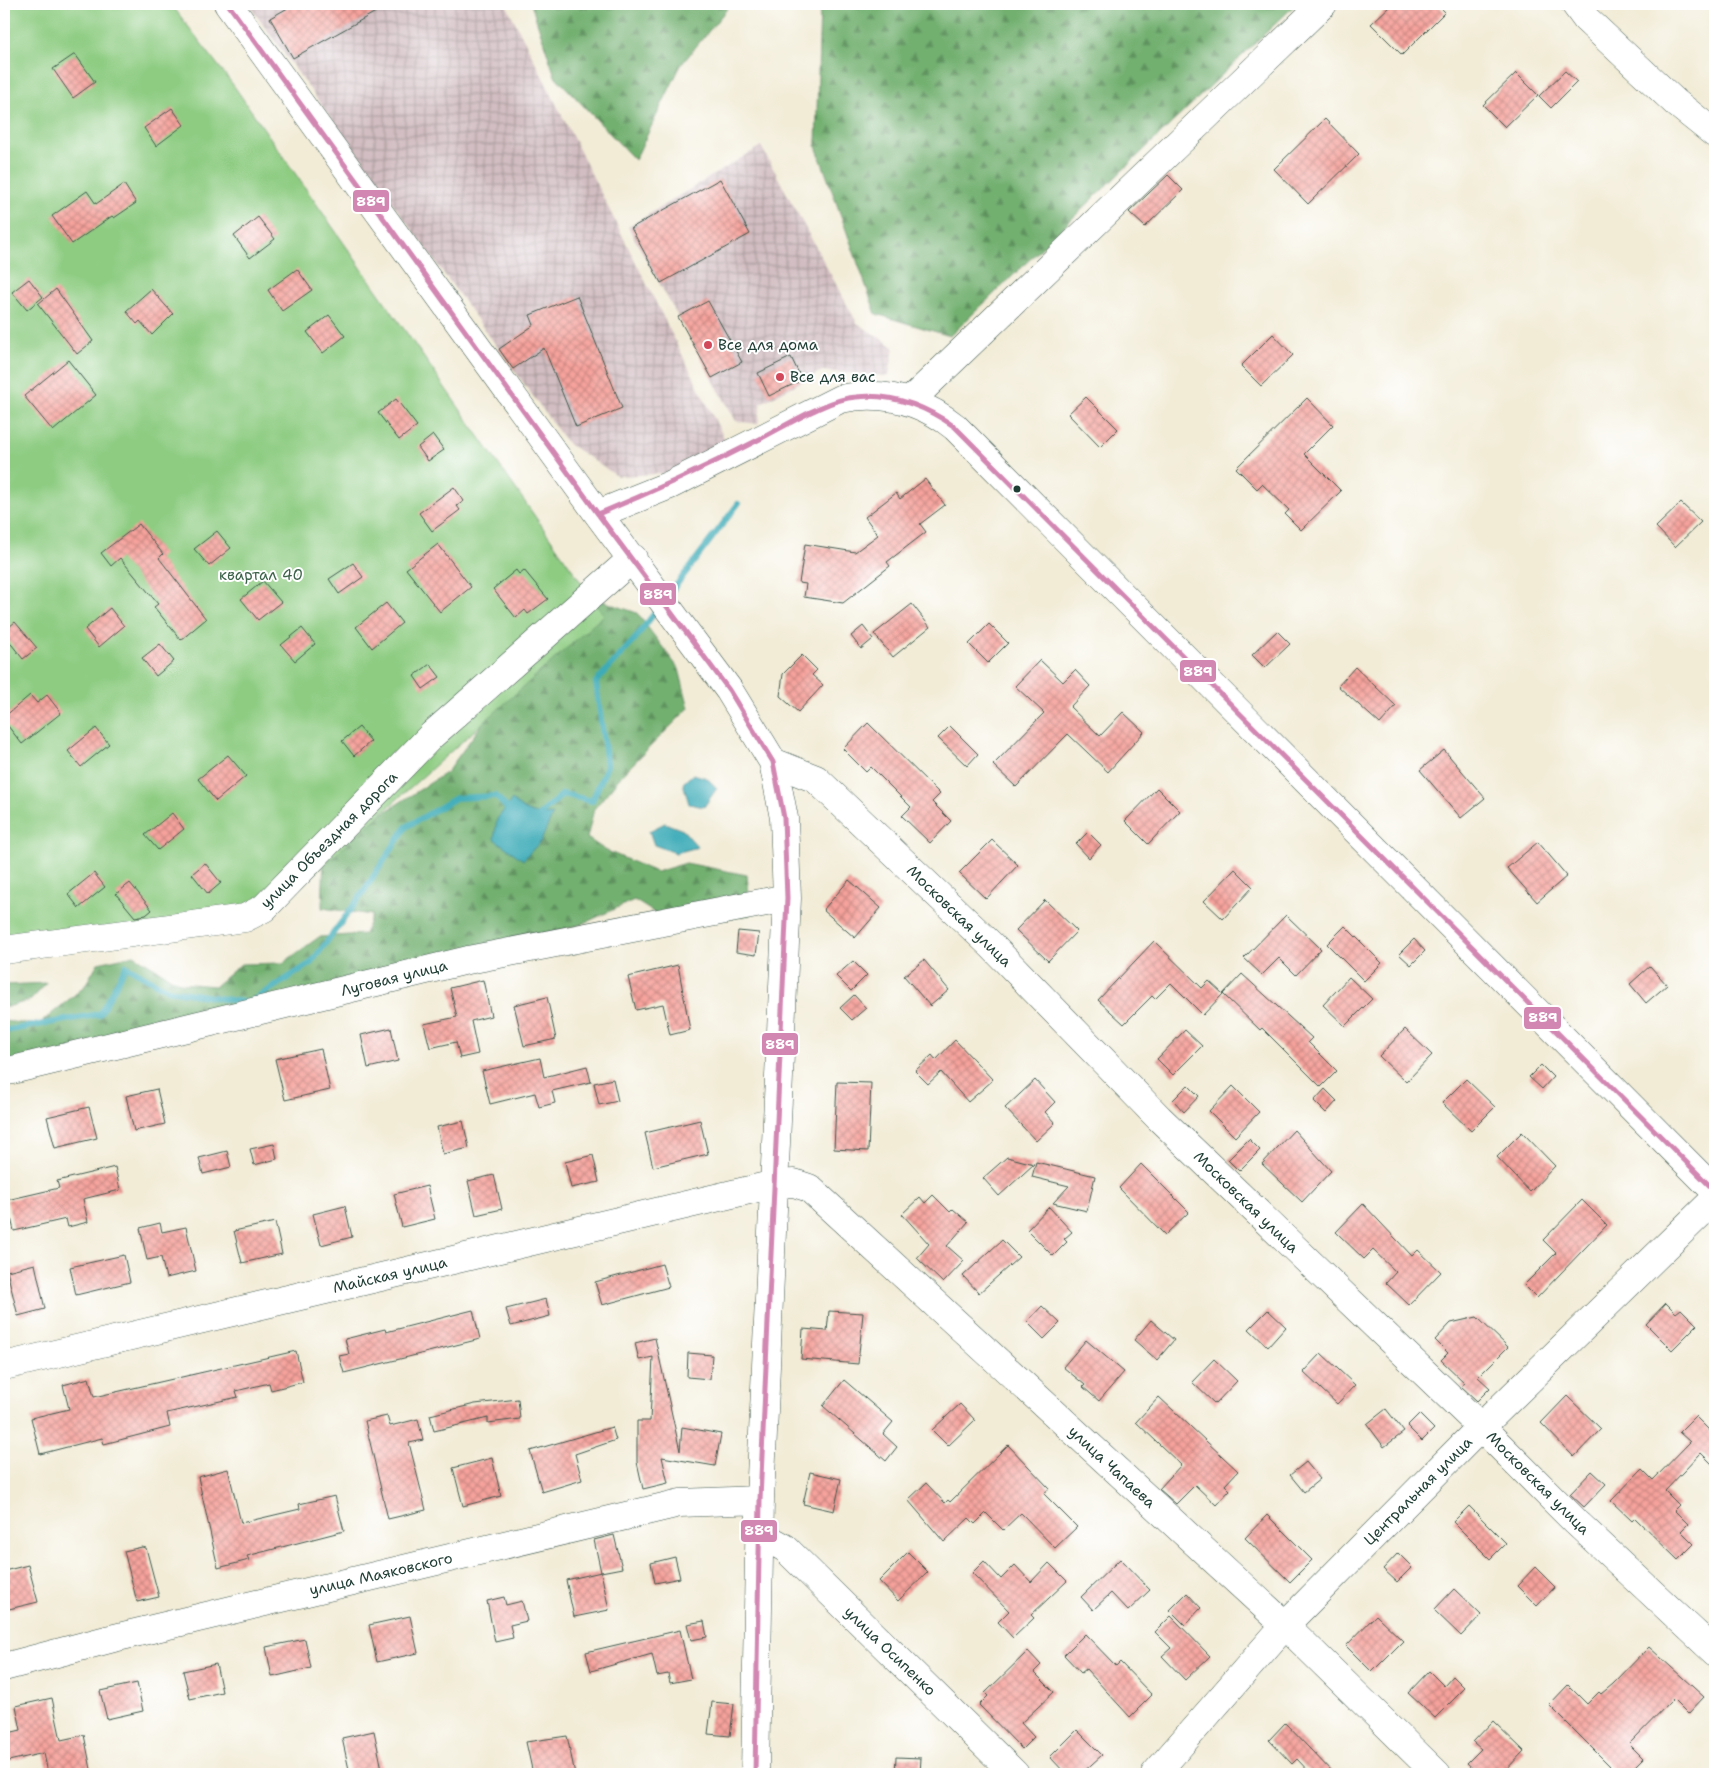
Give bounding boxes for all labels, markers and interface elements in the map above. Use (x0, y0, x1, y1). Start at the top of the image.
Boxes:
line badge: 889 (352, 189, 390, 213)
text: 889 (356, 192, 386, 210)
place label: Все для дома (718, 335, 819, 355)
marker: Все для дома (702, 339, 714, 351)
place label: Все для вас (790, 367, 876, 387)
marker: Все для вас (774, 371, 786, 383)
unlabelled marker (1012, 484, 1022, 494)
park label: квартал 40 (219, 565, 303, 585)
line badge: 889 (639, 582, 677, 606)
text: 889 (643, 585, 673, 603)
line badge: 889 (1179, 659, 1217, 683)
text: 889 (1183, 662, 1213, 680)
street label: улица Объездная дорога (256, 767, 402, 913)
street label: Московская улица (902, 861, 1016, 972)
street label: Луговая улица (339, 955, 450, 1001)
line badge: 889 (1523, 1006, 1562, 1030)
text: 889 (1528, 1008, 1558, 1026)
line badge: 889 (761, 1032, 799, 1056)
text: 889 (765, 1035, 795, 1053)
street label: Московская улица (1189, 1147, 1303, 1258)
street label: Майская улица (331, 1252, 450, 1298)
street label: улица Чапаева (1064, 1421, 1160, 1513)
street label: Московская улица (1482, 1427, 1595, 1540)
street label: Центральная улица (1359, 1432, 1477, 1550)
line badge: 889 (740, 1519, 778, 1543)
text: 889 (744, 1521, 774, 1539)
street label: улица Маяковского (307, 1548, 455, 1600)
street label: улица Осипенко (840, 1602, 940, 1700)

